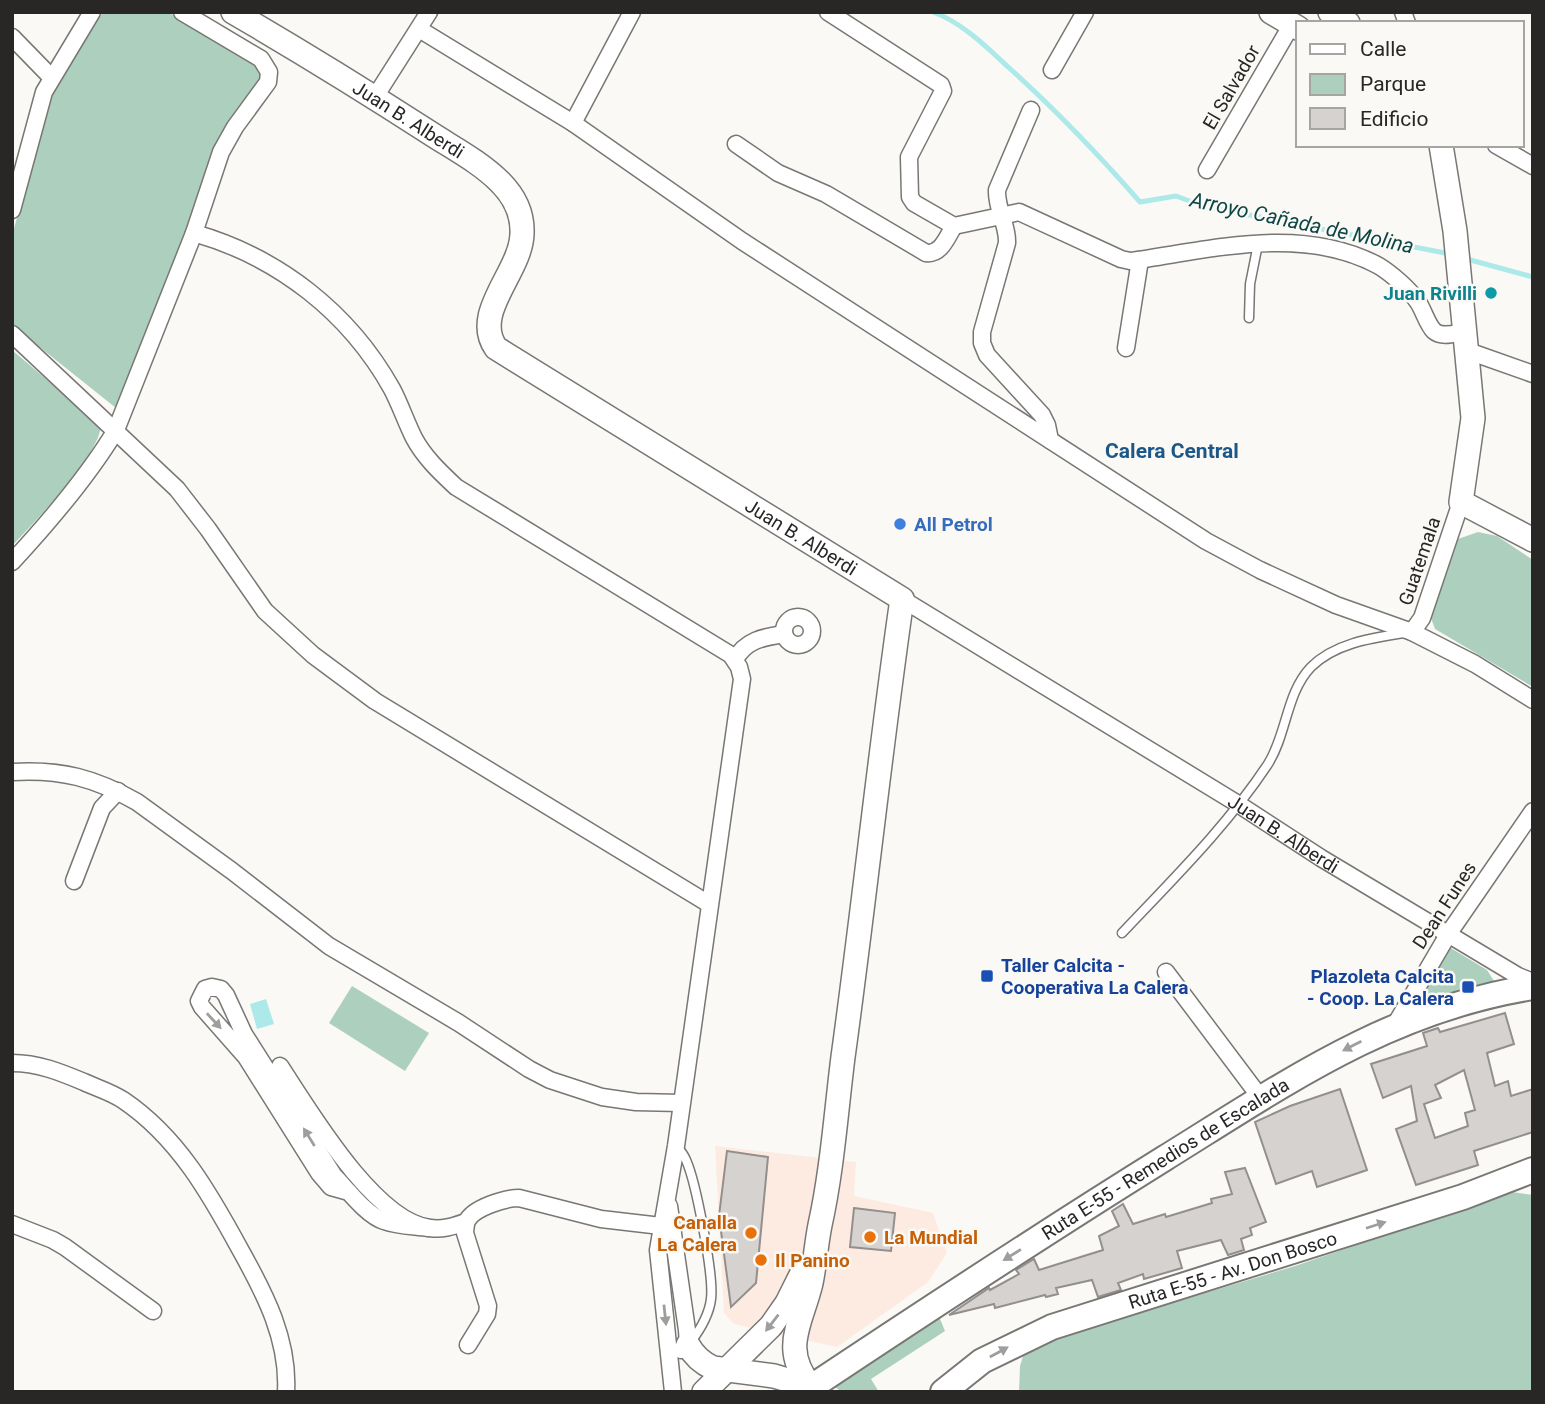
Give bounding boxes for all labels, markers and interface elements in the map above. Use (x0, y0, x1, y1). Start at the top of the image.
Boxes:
legend (1296, 21, 1524, 147)
text: Calle (1360, 37, 1406, 61)
street label: El Salvador (1198, 40, 1265, 134)
text: Parque (1360, 72, 1426, 96)
street label: Juan B. Alberdi (348, 76, 469, 164)
text: Edificio (1360, 107, 1428, 131)
water label: Arroyo Cañada de Molina (1187, 187, 1416, 258)
place label: Juan Rivilli (1383, 282, 1477, 305)
marker: Juan Rivilli (1483, 285, 1499, 301)
district label: Calera Central (1105, 439, 1239, 463)
street label: Juan B. Alberdi (741, 494, 861, 580)
place label: All Petrol (914, 513, 993, 536)
street label: Guatemala (1394, 514, 1445, 608)
marker: All Petrol (892, 516, 908, 532)
street label: Juan B. Alberdi (1224, 790, 1343, 878)
street label: Dean Funes (1408, 857, 1481, 953)
place label: Taller Calcita - Cooperativa La Calera (1001, 954, 1188, 999)
place label: Plazoleta Calcita - Coop. La Calera (1307, 965, 1454, 1010)
marker: Taller Calcita - Cooperativa La Calera (979, 968, 995, 984)
marker: Plazoleta Calcita - Coop. La Calera (1460, 979, 1476, 995)
one-way arrow (205, 1012, 221, 1029)
one-way arrow (1342, 1041, 1362, 1052)
street label: Ruta E-55 - Remedios de Escalada (1037, 1073, 1293, 1245)
one-way arrow (302, 1128, 315, 1147)
place label: Canalla La Calera (657, 1211, 737, 1256)
one-way arrow (1366, 1219, 1387, 1230)
marker: Canalla La Calera (743, 1225, 759, 1241)
place label: La Mundial (884, 1226, 978, 1249)
street label: Ruta E-55 - Av. Don Bosco (1126, 1227, 1340, 1314)
marker: La Mundial (862, 1229, 878, 1245)
one-way arrow (1003, 1248, 1022, 1261)
place label: Il Panino (775, 1249, 850, 1272)
marker: Il Panino (753, 1252, 769, 1268)
one-way arrow (660, 1304, 671, 1326)
one-way arrow (764, 1314, 779, 1332)
one-way arrow (989, 1346, 1008, 1358)

